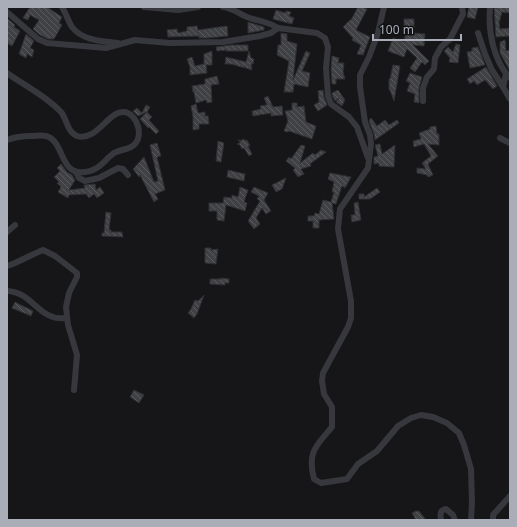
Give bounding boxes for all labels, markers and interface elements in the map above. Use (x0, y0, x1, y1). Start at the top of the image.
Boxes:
scale bar (373, 16, 461, 42)
text: 100 m (379, 21, 414, 38)

